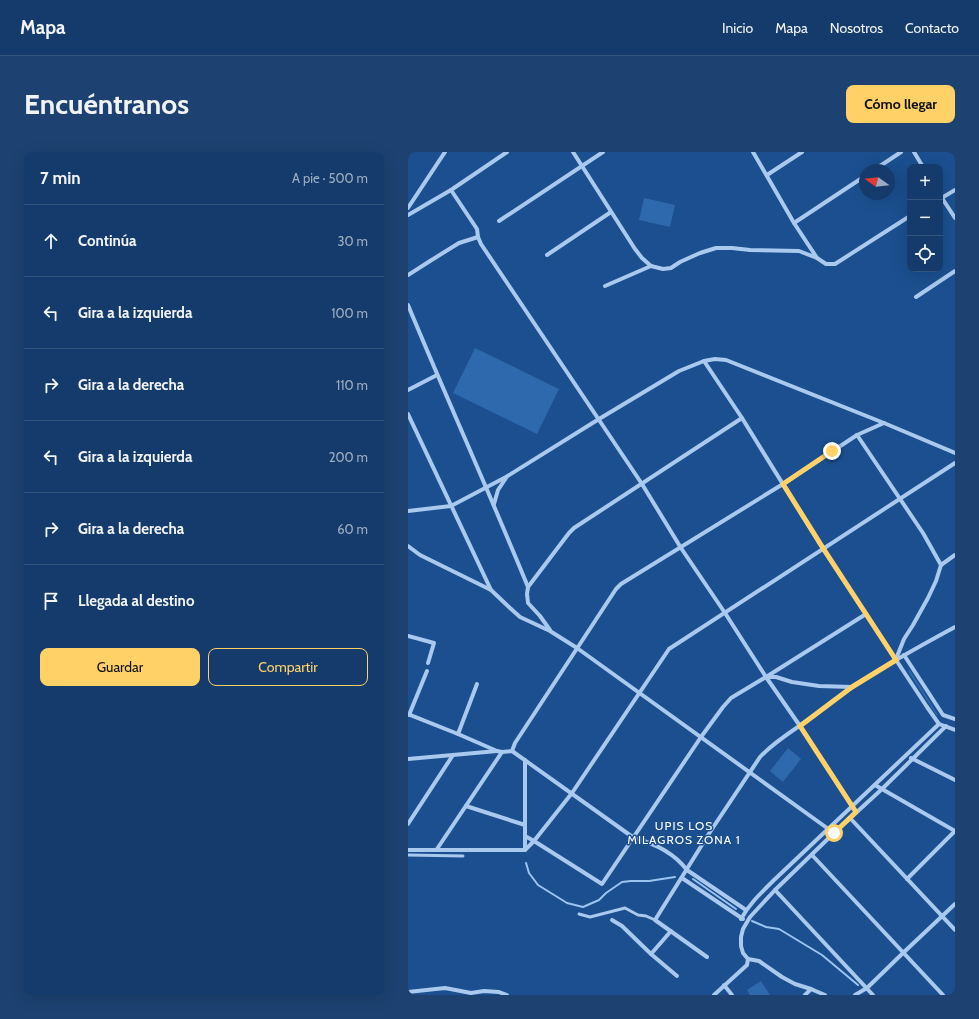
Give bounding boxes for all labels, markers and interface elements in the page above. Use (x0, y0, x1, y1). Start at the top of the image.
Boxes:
text: Mapa (20, 16, 66, 39)
text: Inicio (722, 19, 753, 37)
text: Mapa (775, 19, 808, 37)
text: Nosotros (830, 19, 883, 37)
text: Contacto (905, 19, 959, 37)
button: Cómo llegar (846, 85, 955, 123)
text: Encuéntranos (24, 87, 189, 121)
north arrow (859, 164, 895, 200)
map controls (907, 164, 943, 272)
button: + (907, 164, 943, 200)
text: 7 min (40, 168, 81, 188)
text: A pie · 500 m (292, 170, 368, 186)
button: − (907, 200, 943, 236)
icon: ahead (40, 230, 62, 252)
text: Continúa (78, 232, 136, 250)
text: 30 m (338, 233, 368, 249)
button: locate (907, 236, 943, 272)
icon: left (40, 302, 62, 324)
text: Gira a la izquierda (78, 304, 192, 322)
text: 100 m (331, 305, 368, 321)
icon: right (40, 374, 62, 396)
text: Gira a la derecha (78, 376, 184, 394)
text: 110 m (336, 377, 368, 393)
route end (823, 442, 841, 460)
icon: left (40, 446, 62, 468)
text: Gira a la izquierda (78, 448, 192, 466)
text: 200 m (329, 449, 368, 465)
icon: right (40, 518, 62, 540)
text: Gira a la derecha (78, 520, 184, 538)
text: 60 m (337, 521, 368, 537)
icon: arrive (40, 590, 62, 612)
text: Llegada al destino (78, 592, 194, 610)
button: Guardar (40, 648, 200, 686)
button: Compartir (208, 648, 368, 686)
district label: UPIS LOS MILAGROS ZONA 1 (627, 818, 741, 847)
route start (825, 824, 843, 842)

